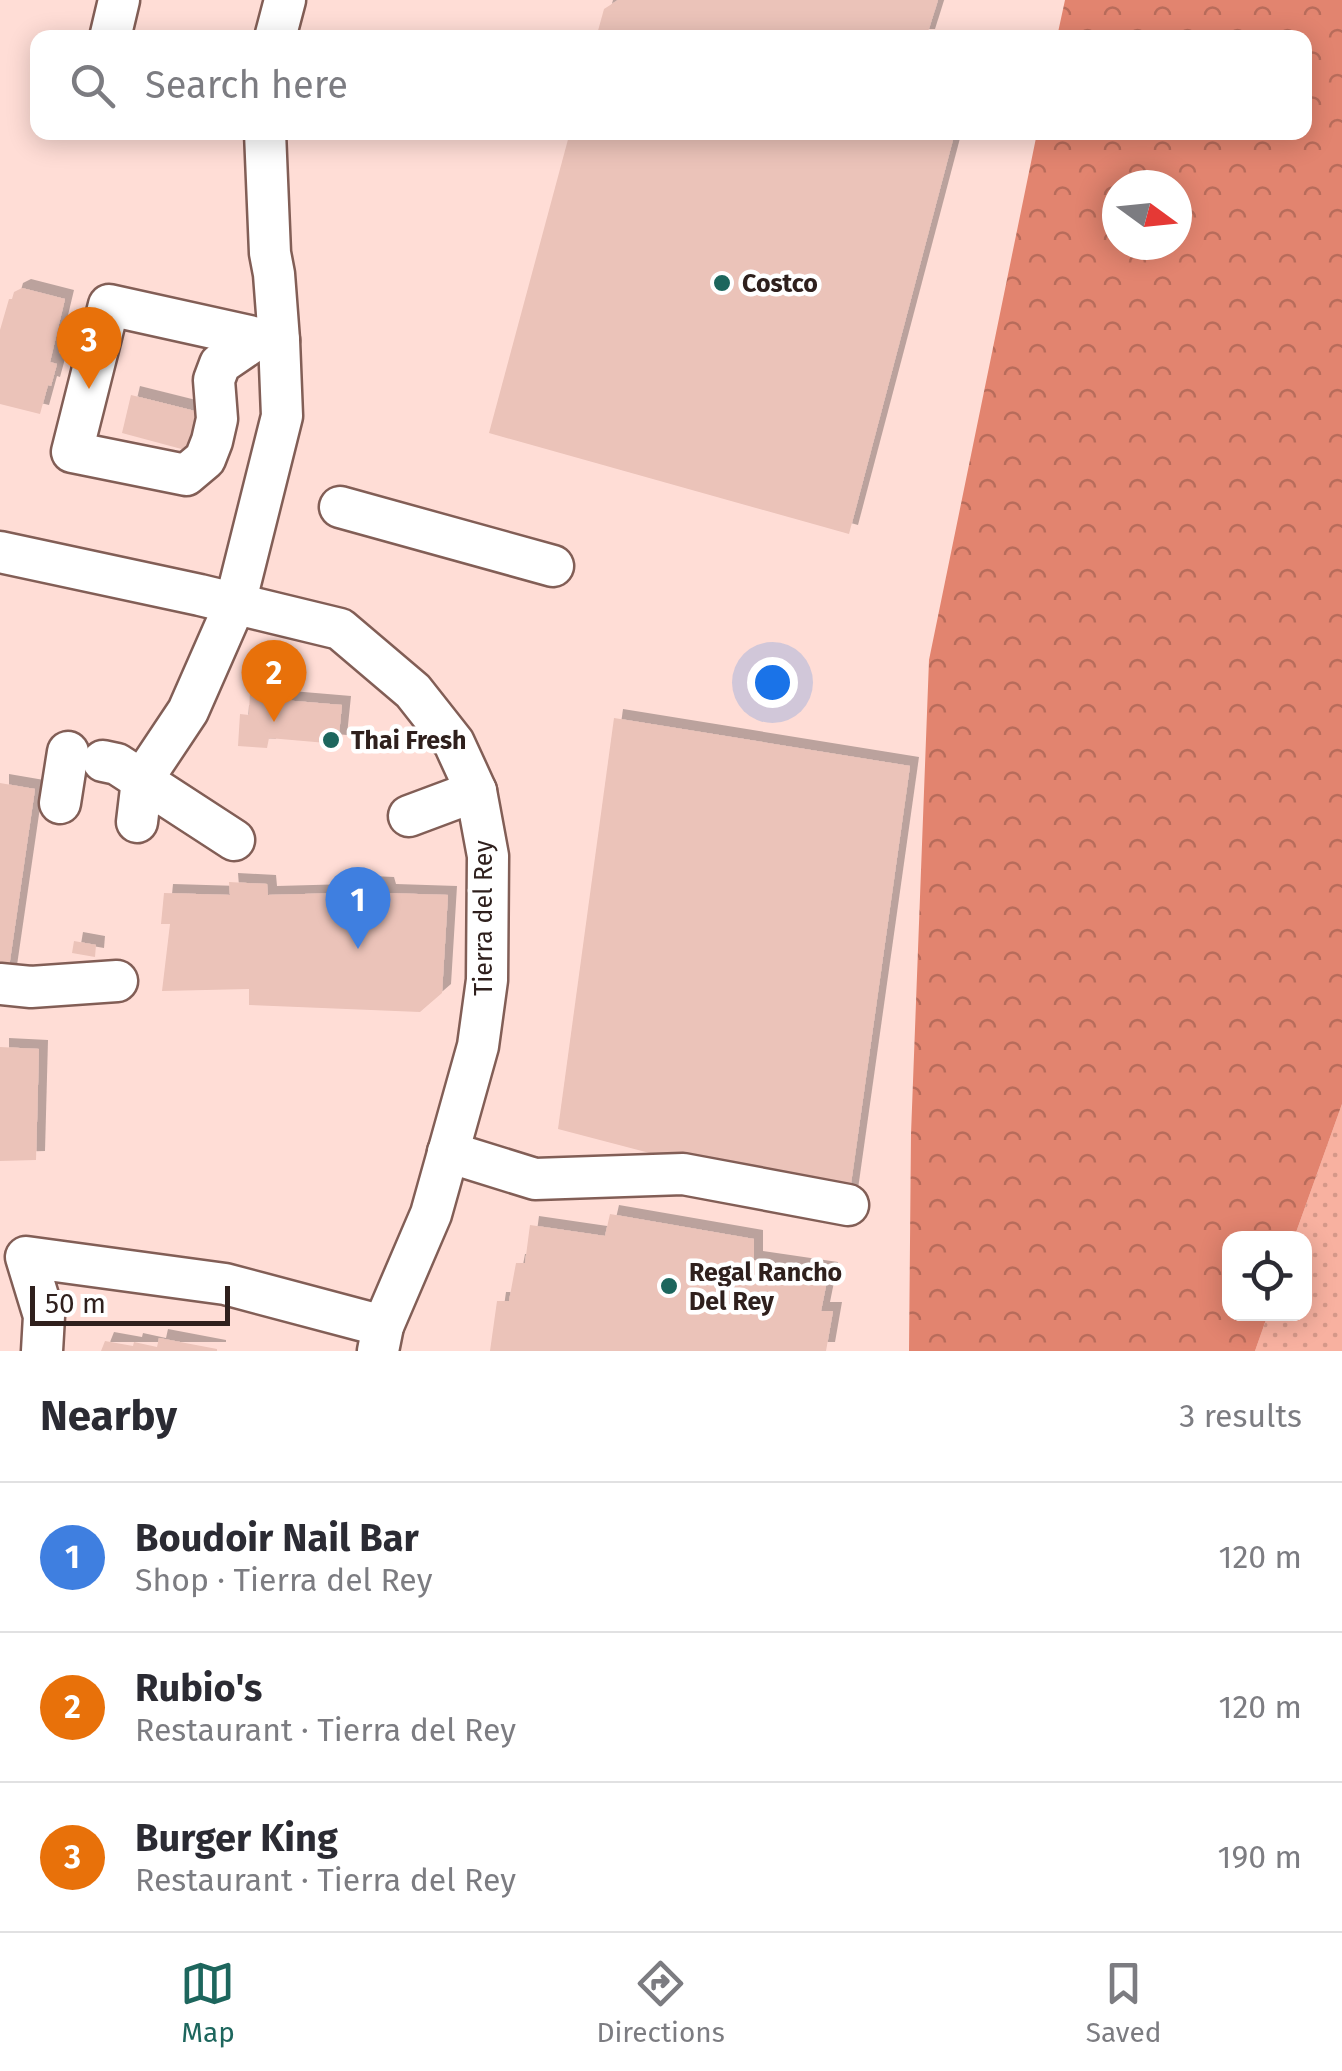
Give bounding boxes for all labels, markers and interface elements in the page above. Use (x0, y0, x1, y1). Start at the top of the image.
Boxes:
search box (30, 30, 1312, 140)
icon: search (65, 58, 120, 113)
text: Search here (145, 62, 348, 108)
north arrow (1102, 170, 1192, 260)
place label: Costco (742, 269, 818, 299)
marker: Costco (711, 272, 733, 294)
pin: 3 (56, 306, 122, 389)
pin: 2 (242, 640, 306, 722)
your location (747, 657, 798, 708)
place label: Thai Fresh (351, 726, 466, 756)
marker: Thai Fresh (320, 729, 342, 751)
street label: Tierra del Rey (469, 840, 499, 996)
pin: 1 (326, 866, 390, 949)
map controls (1222, 1231, 1312, 1321)
button: locate (1222, 1231, 1312, 1321)
place label: Regal Rancho Del Rey (689, 1258, 842, 1317)
marker: Regal Rancho Del Rey (658, 1275, 680, 1297)
scale bar (30, 1281, 230, 1326)
text: 50 m (45, 1287, 106, 1320)
text: Nearby (40, 1391, 177, 1441)
text: 3 results (1179, 1397, 1302, 1435)
text: Boudoir Nail Bar (135, 1515, 419, 1561)
text: 1 (65, 1538, 80, 1576)
text: 120 m (1219, 1538, 1302, 1576)
text: Shop · Tierra del Rey (135, 1561, 432, 1599)
text: Rubio's (135, 1665, 262, 1711)
text: 2 (64, 1688, 81, 1726)
text: 120 m (1219, 1688, 1302, 1726)
text: Restaurant · Tierra del Rey (135, 1711, 516, 1749)
text: Burger King (135, 1815, 338, 1861)
text: 3 (64, 1838, 81, 1876)
text: 190 m (1218, 1838, 1302, 1876)
text: Restaurant · Tierra del Rey (135, 1861, 516, 1899)
tab: Map (180, 1956, 235, 2049)
tab: Directions (596, 1956, 725, 2049)
tab: Saved (1086, 1956, 1162, 2049)

